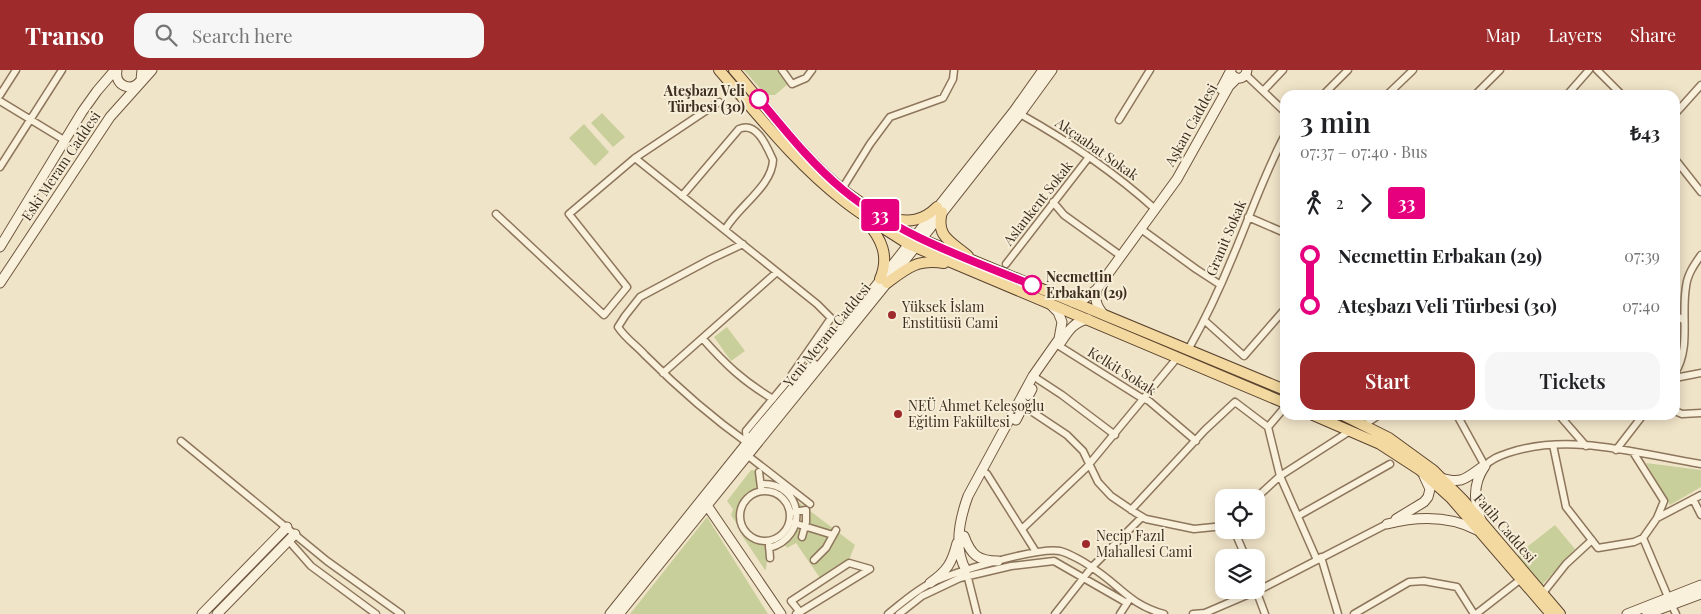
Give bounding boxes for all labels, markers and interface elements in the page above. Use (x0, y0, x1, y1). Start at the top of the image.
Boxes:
search box (134, 13, 484, 58)
text: Transo (25, 19, 104, 51)
icon: search (152, 21, 180, 49)
text: Search here (192, 22, 293, 48)
text: Map (1485, 23, 1520, 47)
text: Layers (1548, 23, 1602, 47)
text: Share (1630, 23, 1676, 47)
street label: Aşkan Caddesi (1160, 80, 1221, 170)
place label: Ateşbazı Veli Türbesi (30) (663, 81, 746, 116)
marker: Ateşbazı Veli Türbesi (30) (749, 89, 769, 109)
text: 3 min (1300, 103, 1371, 140)
street label: Eski Meram Caddesi (17, 107, 104, 224)
street label: Akçaabat Sokak (1051, 112, 1143, 184)
text: ₺43 (1630, 119, 1660, 145)
text: 07:37 – 07:40 · Bus (1300, 141, 1427, 162)
street label: Aslankent Sokak (998, 156, 1077, 250)
icon: walk (1300, 189, 1328, 217)
icon: forward (1352, 189, 1380, 217)
text: 33 (1398, 191, 1415, 215)
text: 2 (1336, 192, 1344, 213)
street label: Granit Sokak (1201, 197, 1250, 279)
line badge: 33 (858, 199, 902, 231)
text: 33 (871, 203, 889, 227)
text: Necmettin Erbakan (29) (1338, 242, 1542, 268)
text: 07:39 (1624, 245, 1660, 266)
place label: Necmettin Erbakan (29) (1046, 267, 1127, 302)
marker: Necmettin Erbakan (29) (1022, 275, 1042, 295)
street label: Yeni Meram Caddesi (778, 279, 875, 392)
text: Ateşbazı Veli Türbesi (30) (1338, 292, 1557, 318)
text: 07:40 (1622, 295, 1660, 316)
place label: Yüksek İslam Enstitüsü Cami (901, 297, 998, 332)
marker: Yüksek İslam Enstitüsü Cami (886, 309, 898, 321)
street label: Kelkit Sokak (1084, 342, 1160, 399)
button: Start (1300, 352, 1475, 410)
button: Tickets (1485, 352, 1660, 410)
place label: NEÜ Ahmet Keleşoğlu Eğitim Fakültesi (908, 396, 1044, 431)
marker: NEÜ Ahmet Keleşoğlu Eğitim Fakültesi (892, 408, 904, 420)
map controls (1215, 489, 1265, 599)
button: locate (1215, 489, 1265, 539)
street label: Fatih Caddesi (1470, 489, 1541, 566)
place label: Necip Fazıl Mahallesi Cami (1096, 526, 1192, 561)
marker: Necip Fazıl Mahallesi Cami (1080, 538, 1092, 550)
button: layers (1215, 549, 1265, 599)

